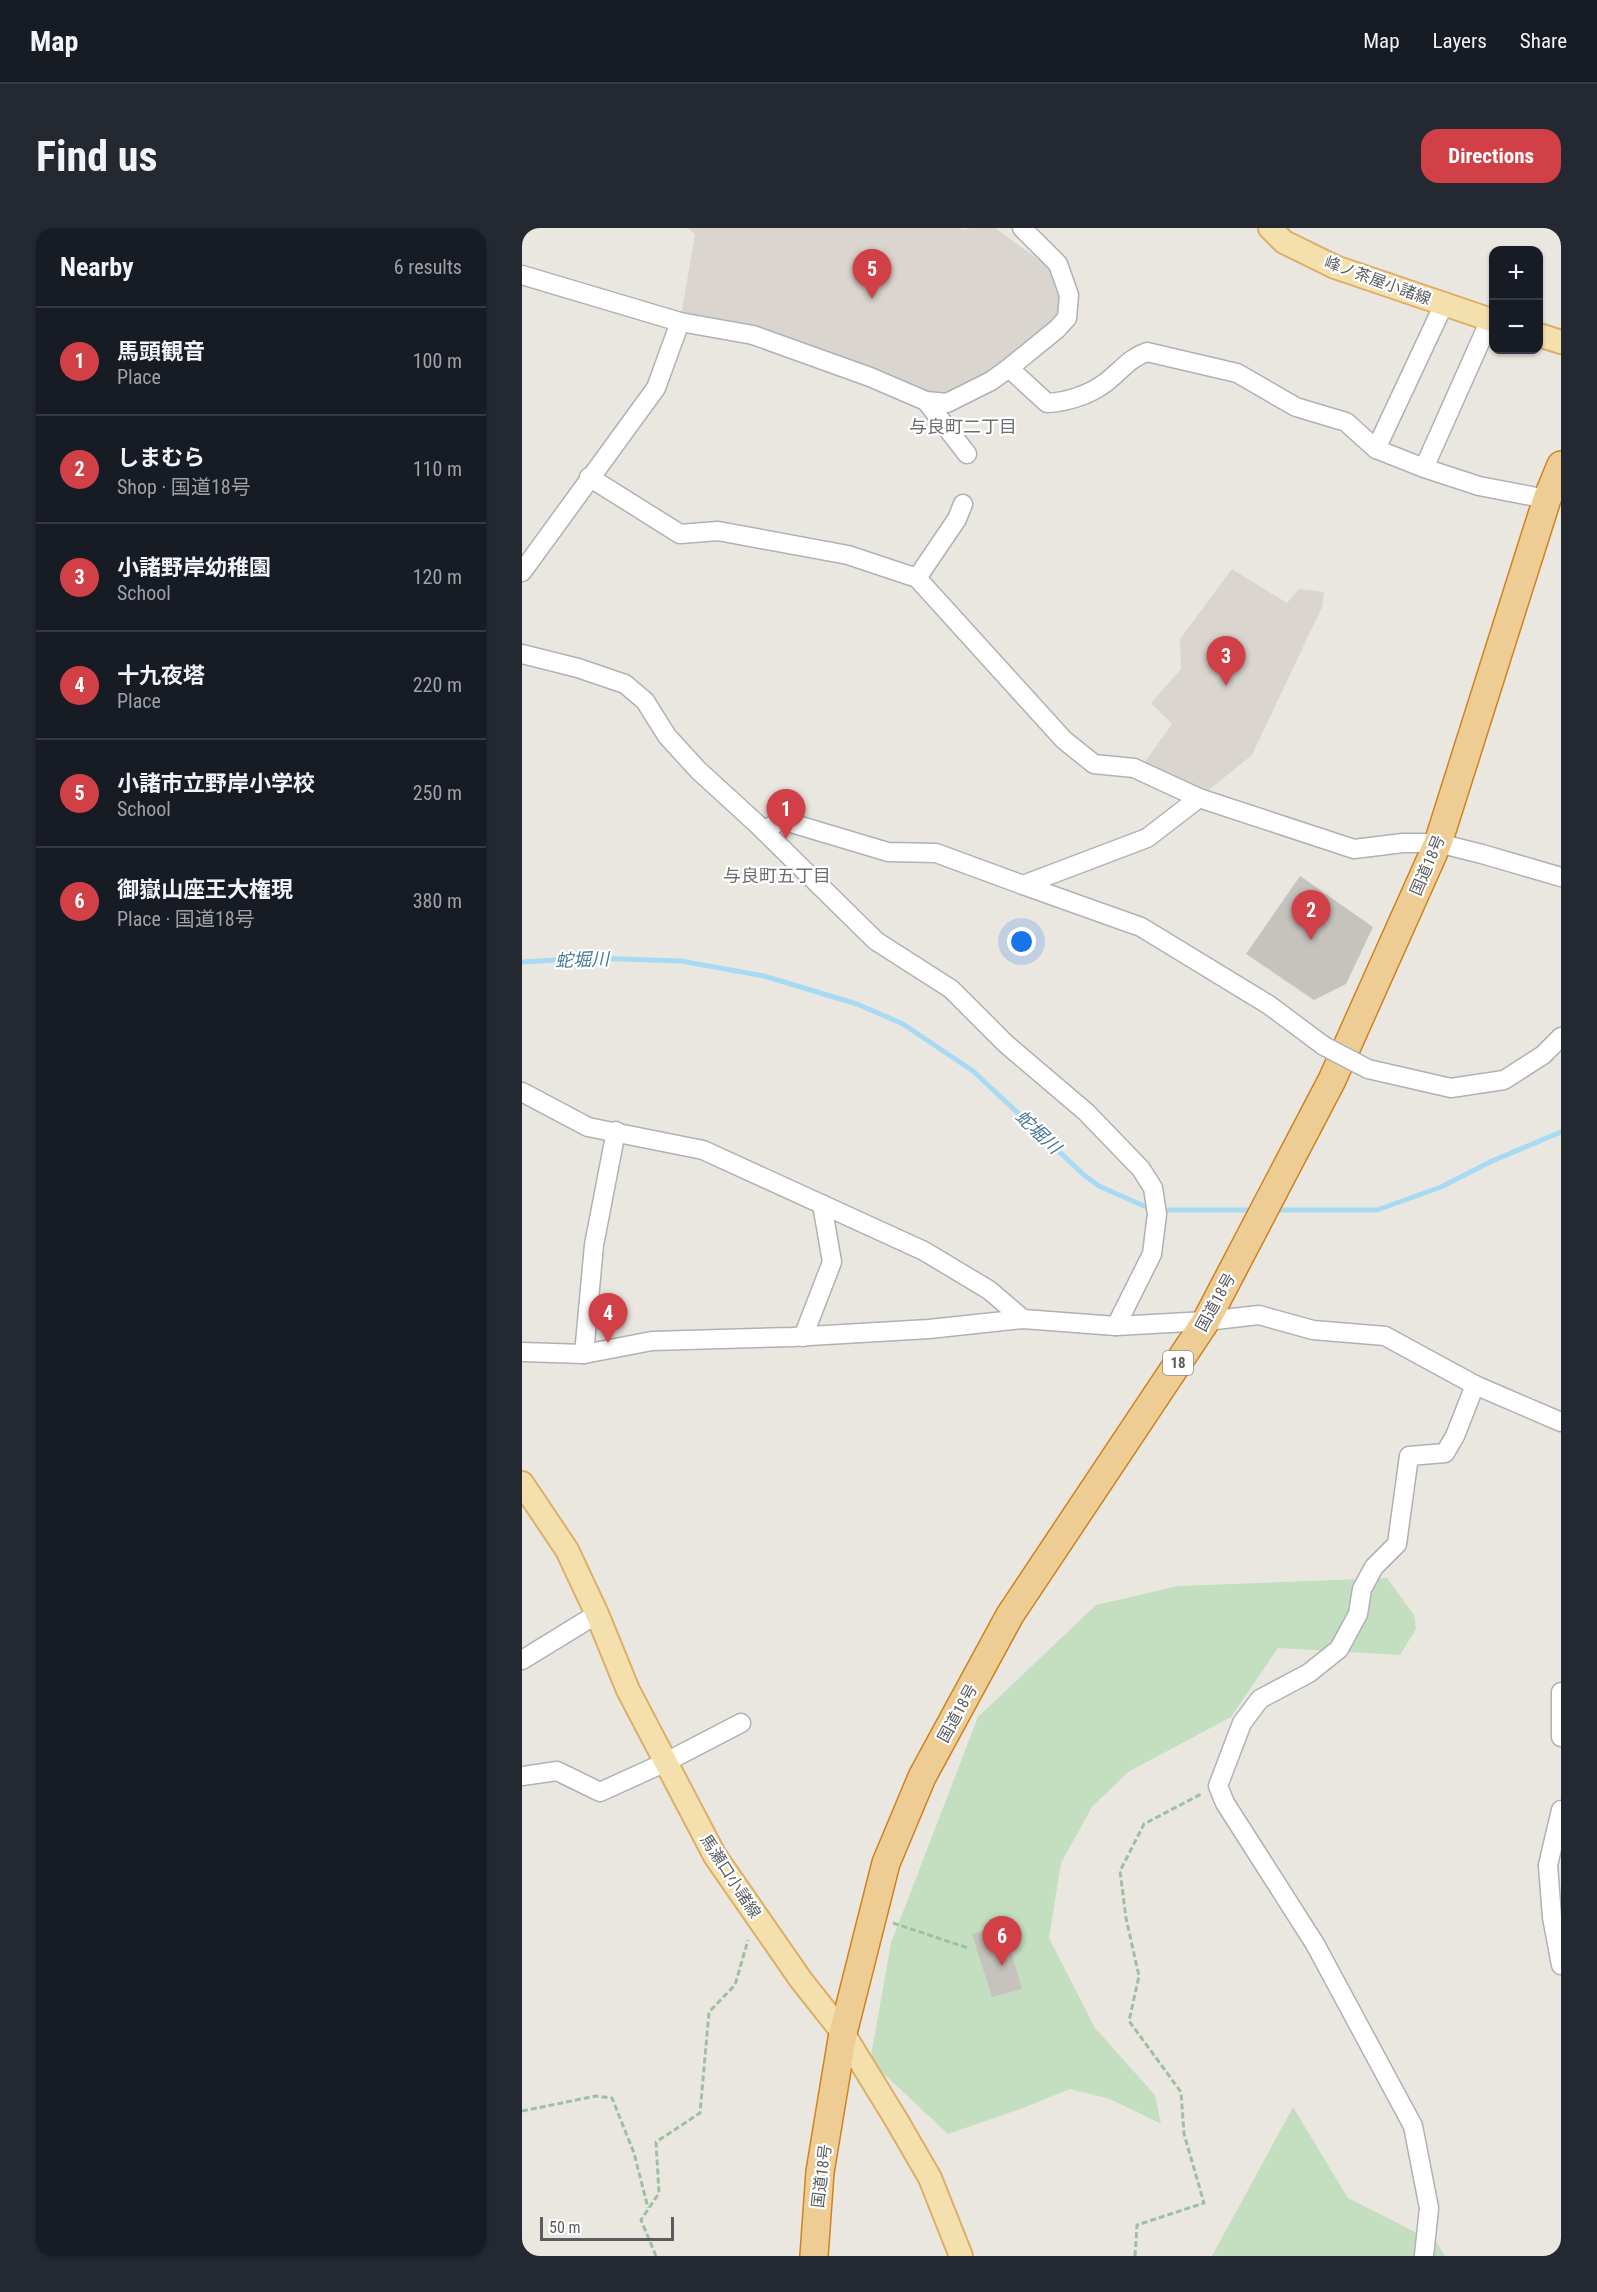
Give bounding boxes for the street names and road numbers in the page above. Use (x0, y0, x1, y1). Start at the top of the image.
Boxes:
street label: 峰ノ茶屋小諸線 (1322, 252, 1434, 309)
street label: 国道18号 (1406, 832, 1449, 898)
street label: 国道18号 (1192, 1270, 1239, 1335)
road number: 18 (1163, 1351, 1193, 1375)
street label: 国道18号 (934, 1681, 981, 1746)
street label: 馬瀬口小諸線 (696, 1831, 765, 1922)
street label: 国道18号 (808, 2143, 835, 2209)

